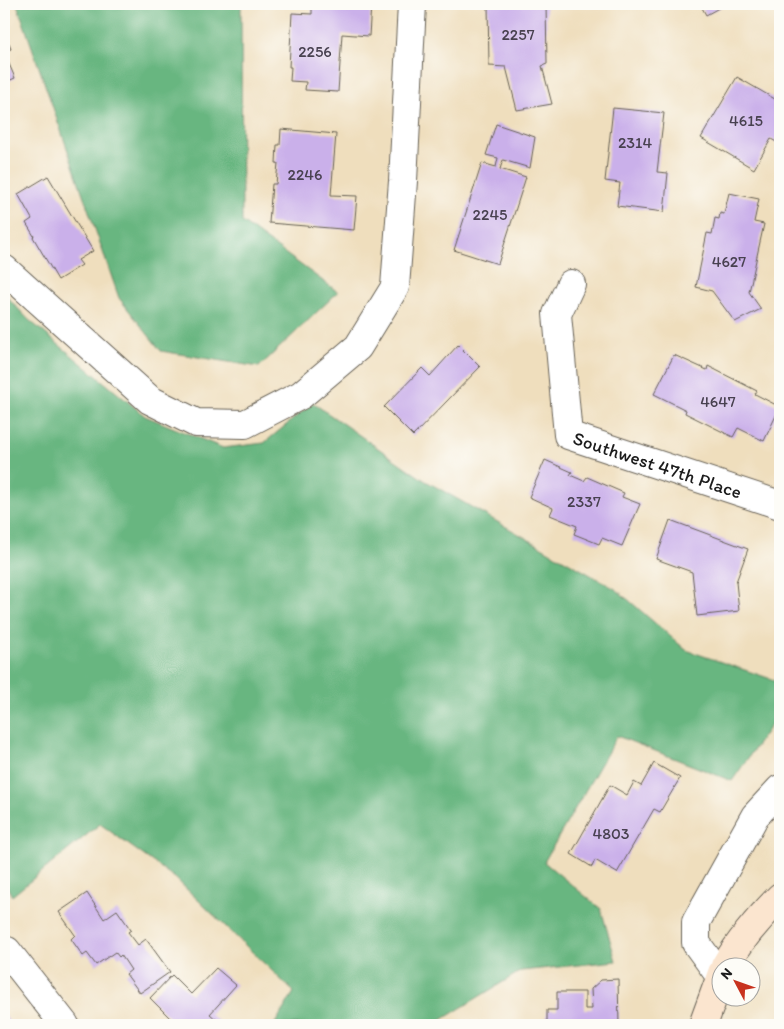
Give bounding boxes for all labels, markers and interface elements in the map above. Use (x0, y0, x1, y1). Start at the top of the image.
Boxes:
house number: 2257 (501, 25, 535, 44)
house number: 2256 (298, 42, 332, 61)
house number: 4615 (729, 111, 763, 130)
house number: 2314 (618, 133, 652, 152)
house number: 2246 (288, 165, 322, 184)
house number: 2245 (473, 205, 507, 224)
house number: 4627 (712, 252, 746, 271)
house number: 4647 (700, 392, 736, 411)
street label: Southwest 47th Place (570, 426, 745, 503)
house number: 2337 (567, 492, 601, 511)
house number: 4803 (593, 824, 630, 843)
north arrow (712, 956, 762, 1006)
text: N (717, 965, 736, 983)

